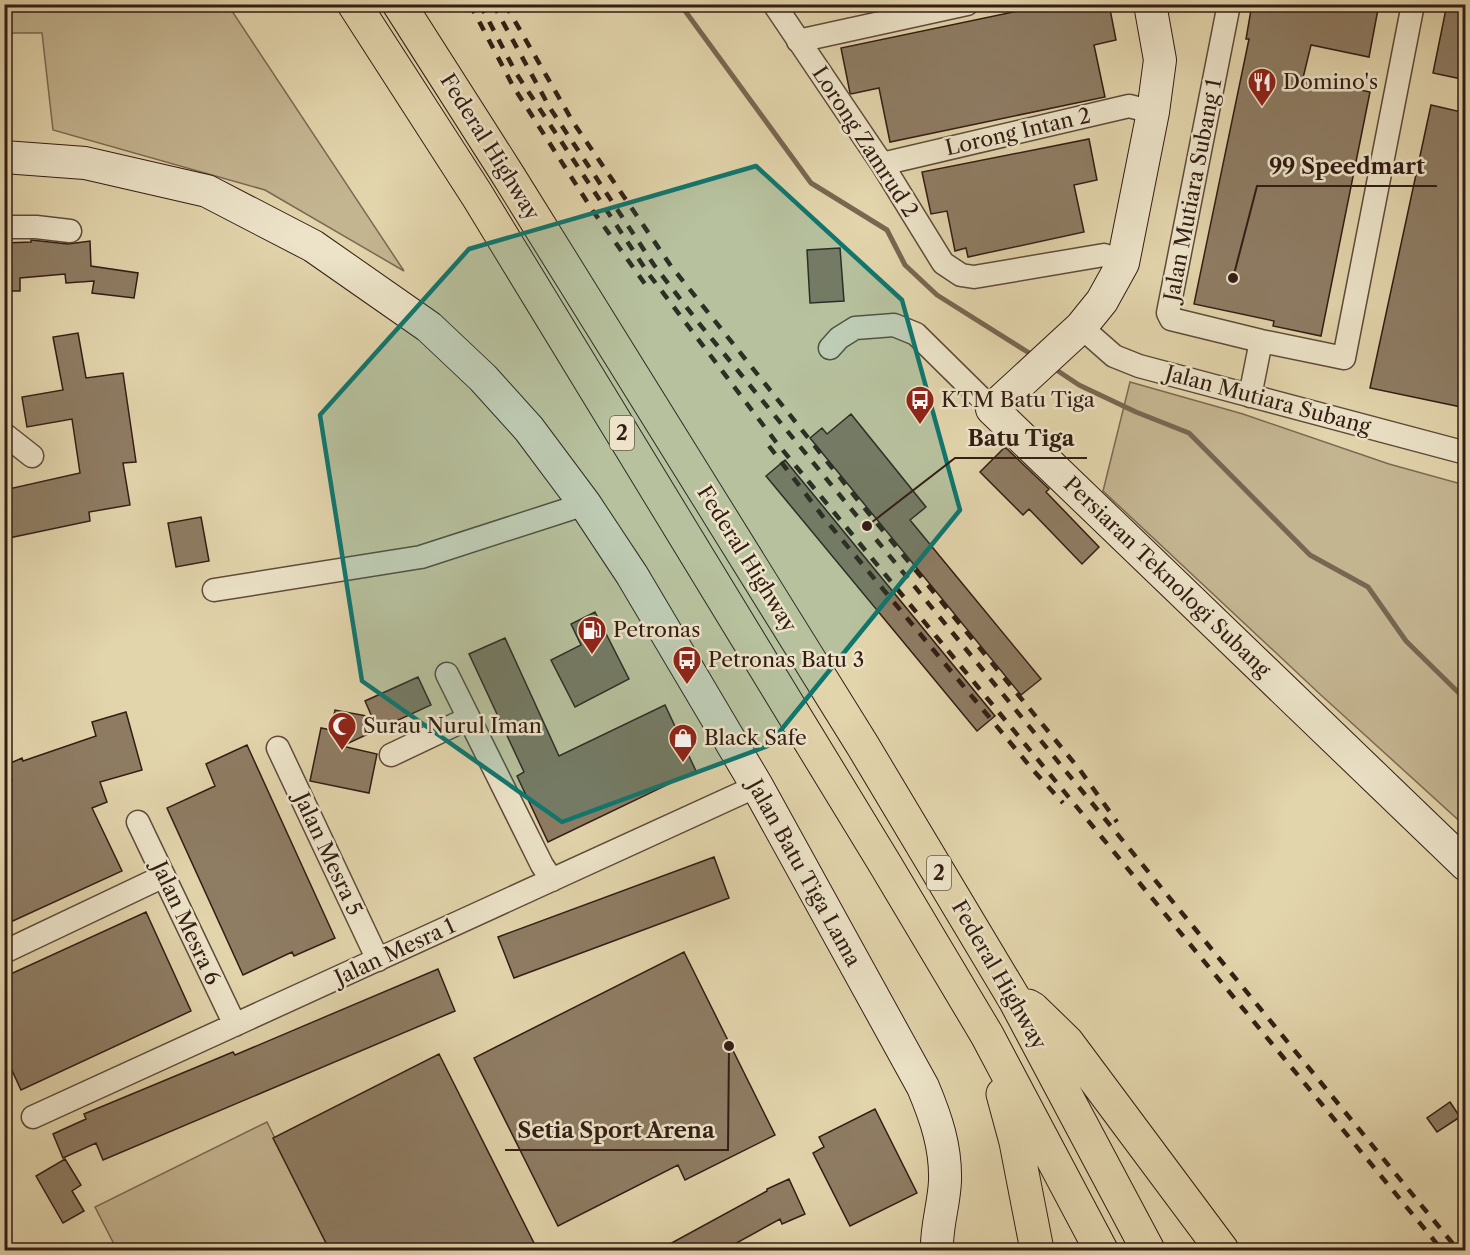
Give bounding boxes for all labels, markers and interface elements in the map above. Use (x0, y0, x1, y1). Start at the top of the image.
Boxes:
street label: Lorong Zamrud 2 (807, 62, 924, 222)
restaurant icon: Domino's (1246, 66, 1278, 108)
street label: Federal Highway (435, 69, 546, 225)
place label: Domino's (1283, 69, 1378, 94)
street label: Jalan Mutiara Subang 1 (1158, 76, 1226, 306)
street label: Lorong Intan 2 (943, 103, 1093, 160)
callout: 99 Speedmart (1257, 146, 1437, 186)
text: 99 Speedmart (1269, 153, 1425, 180)
street label: Jalan Mutiara Subang (1160, 359, 1374, 439)
bus stop icon: KTM Batu Tiga (904, 384, 936, 426)
place label: KTM Batu Tiga (941, 387, 1096, 412)
road number: 2 (610, 416, 634, 450)
callout: Batu Tiga (955, 418, 1087, 458)
text: Batu Tiga (967, 425, 1075, 452)
street label: Persiaran Teknologi Subang (1059, 471, 1277, 683)
street label: Federal Highway (692, 481, 803, 637)
fuel station icon: Petronas (576, 614, 608, 656)
place label: Petronas (613, 617, 700, 642)
bus stop icon: Petronas Batu 3 (671, 644, 703, 686)
place label: Petronas Batu 3 (708, 647, 864, 672)
mosque icon: Surau Nurul Iman (326, 710, 358, 752)
place label: Surau Nurul Iman (363, 713, 542, 738)
shop icon: Black Safe (667, 722, 699, 764)
place label: Black Safe (704, 725, 807, 750)
street label: Jalan Batu Tiga Lama (741, 772, 867, 972)
street label: Jalan Mesra 5 (288, 786, 368, 919)
street label: Jalan Mesra 6 (146, 854, 226, 989)
road number: 2 (927, 856, 951, 890)
street label: Federal Highway (947, 896, 1052, 1054)
street label: Jalan Mesra 1 (328, 913, 459, 992)
callout: Setia Sport Arena (505, 1110, 728, 1150)
text: Setia Sport Arena (517, 1117, 715, 1144)

